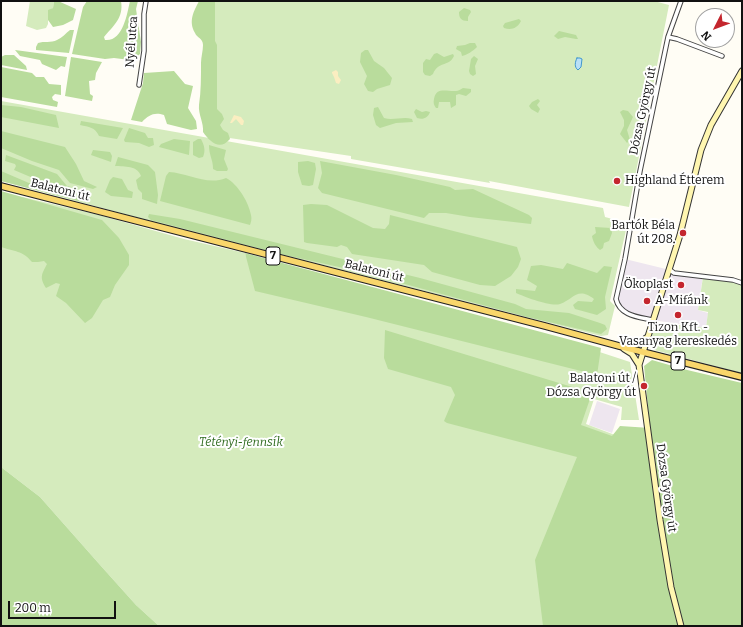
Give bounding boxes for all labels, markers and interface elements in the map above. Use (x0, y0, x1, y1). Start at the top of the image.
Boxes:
north arrow (695, 8, 735, 48)
street label: Nyél utca (123, 16, 141, 68)
text: N (699, 28, 714, 43)
street label: Dózsa György út (627, 66, 659, 156)
place label: Highland Étterem (625, 174, 725, 188)
street label: Balatoni út (29, 176, 91, 204)
marker: Highland Étterem (612, 176, 622, 186)
place label: Bartók Béla út 208. (611, 219, 675, 247)
marker: Bartók Béla út 208. (678, 228, 688, 238)
road number: 7 (266, 247, 280, 265)
street label: Balatoni út (343, 257, 405, 285)
place label: Ökoplast (624, 278, 673, 292)
marker: Ökoplast (676, 280, 686, 290)
place label: A-Mifánk (655, 294, 708, 308)
marker: A-Mifánk (642, 296, 652, 306)
marker: Tizon Kft. - Vasanyag kereskedés (673, 310, 683, 320)
place label: Tizon Kft. - Vasanyag kereskedés (619, 321, 737, 349)
road number: 7 (671, 352, 685, 370)
place label: Balatoni út / Dózsa György út (546, 372, 636, 400)
marker: Balatoni út / Dózsa György út (639, 381, 649, 391)
park label: Tétényi-fennsík (199, 436, 283, 450)
street label: Dózsa György út (653, 443, 679, 533)
scale bar (10, 593, 118, 619)
text: 200 m (15, 601, 51, 615)

